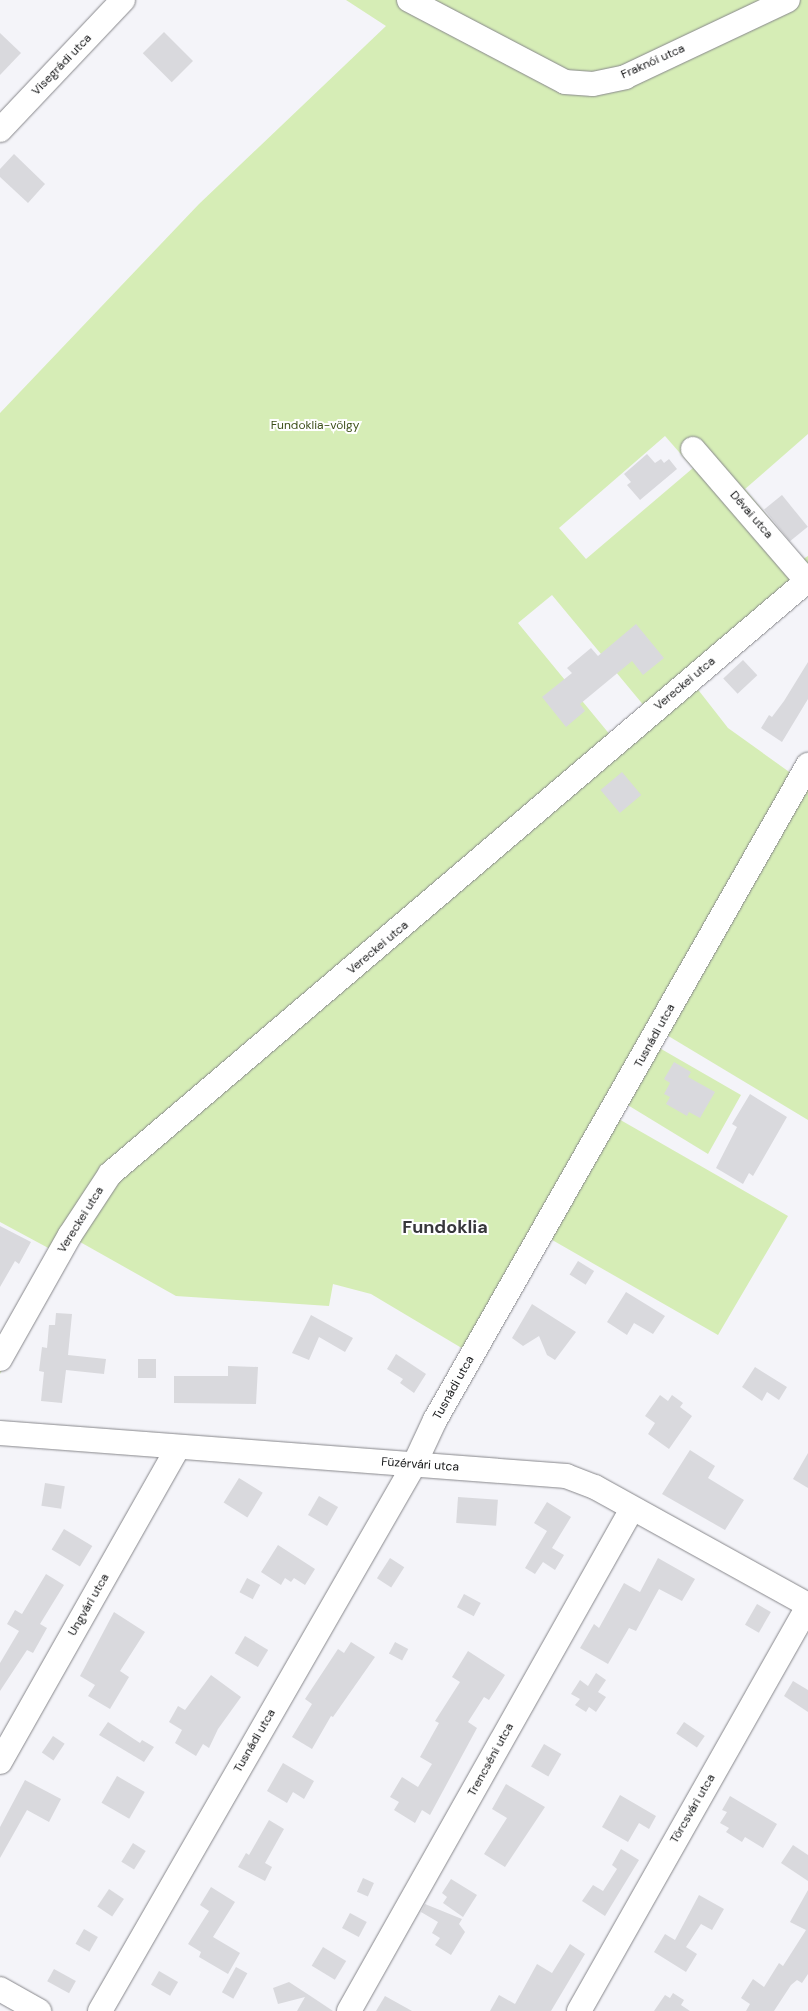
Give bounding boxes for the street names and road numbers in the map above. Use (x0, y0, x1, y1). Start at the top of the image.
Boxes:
street label: Visegrádi utca (29, 31, 95, 99)
street label: Fraknói utca (619, 42, 687, 82)
street label: Dévai utca (726, 488, 776, 542)
street label: Vereckei utca (652, 654, 718, 714)
street label: Vereckei utca (345, 918, 411, 978)
street label: Tusnádi utca (632, 1002, 678, 1070)
street label: Vereckei utca (55, 1184, 107, 1256)
street label: Tusnádi utca (431, 1354, 477, 1422)
street label: Füzérvári utca (381, 1455, 459, 1475)
street label: Ungvári utca (65, 1571, 113, 1639)
street label: Tusnádi utca (231, 1707, 279, 1775)
street label: Trencséni utca (465, 1721, 517, 1799)
street label: Törcsvári utca (667, 1772, 719, 1846)

